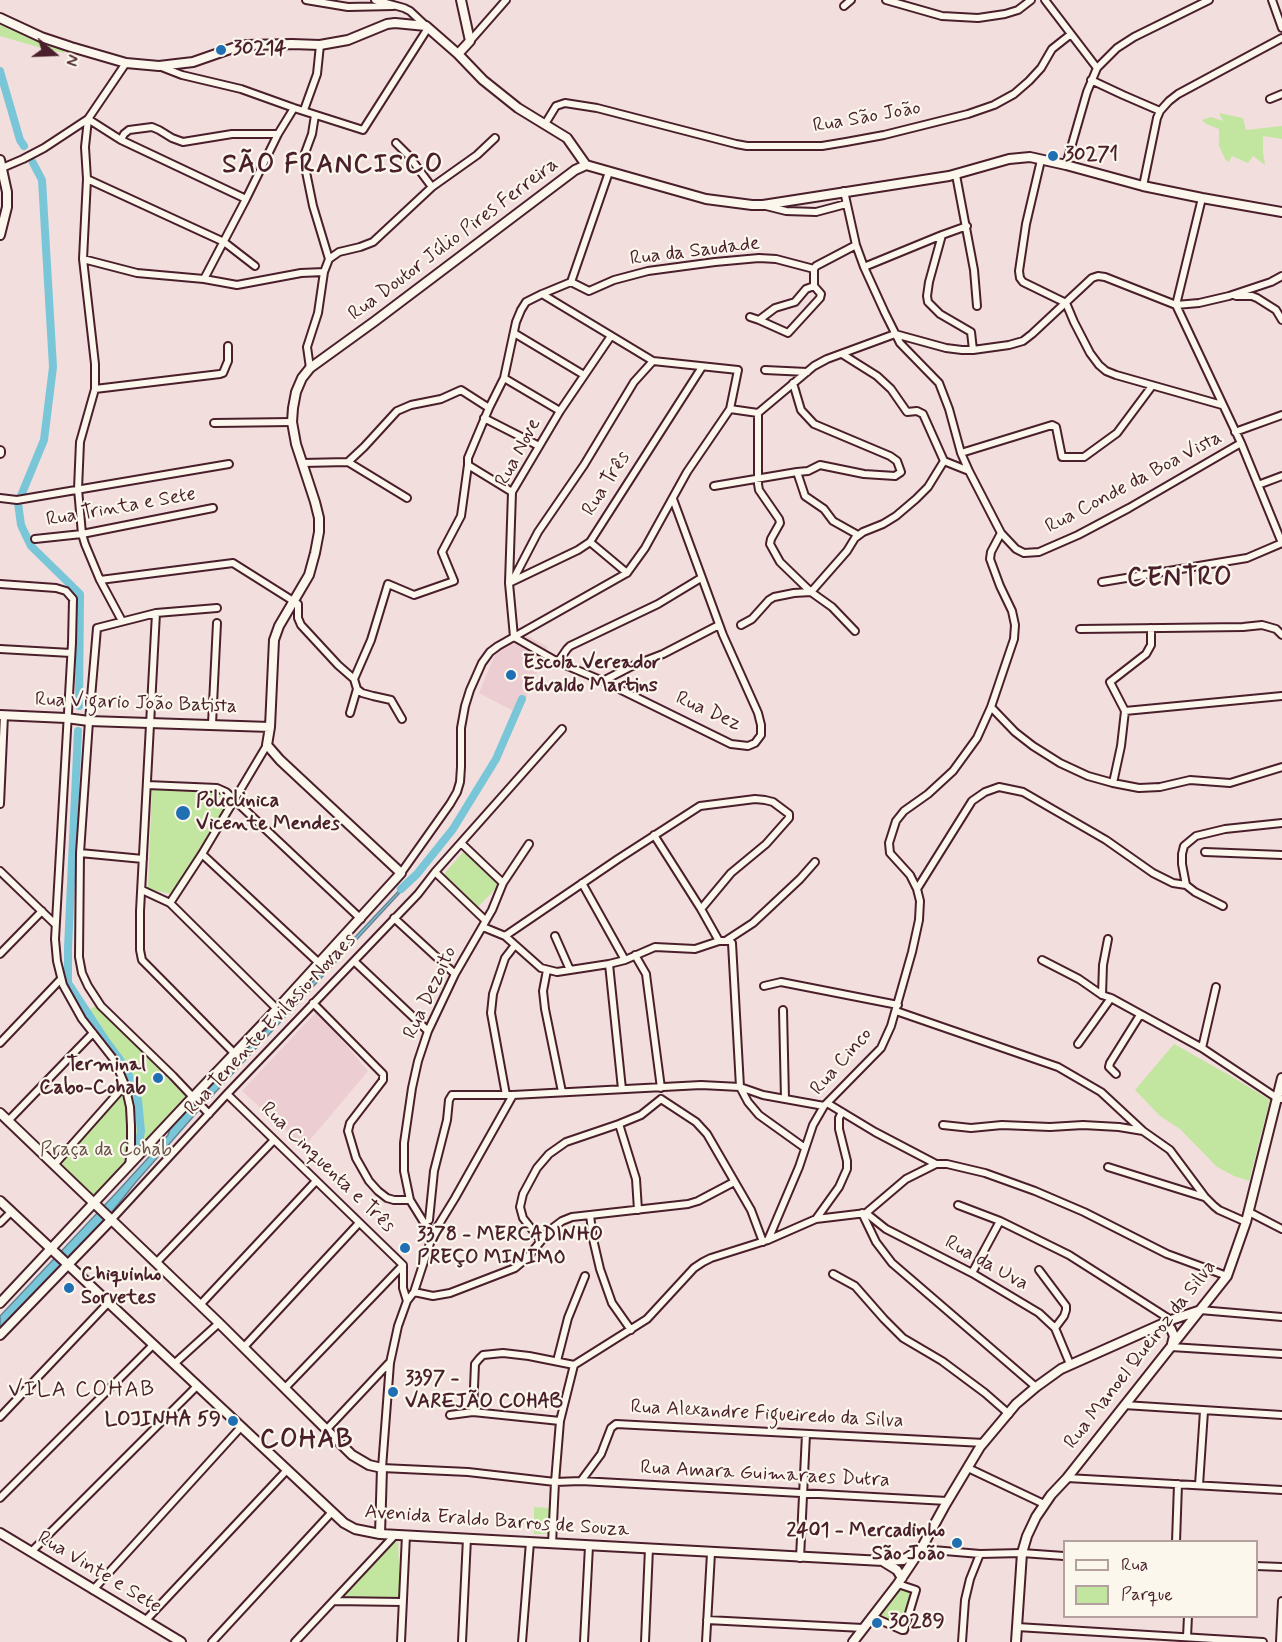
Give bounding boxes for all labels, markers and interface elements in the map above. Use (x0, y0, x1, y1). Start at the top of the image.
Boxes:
north arrow (24, 24, 84, 84)
place label: 30214 (233, 38, 286, 62)
marker: 30214 (214, 43, 228, 57)
text: N (60, 52, 83, 68)
street label: Rua São João (811, 97, 923, 139)
place label: 30271 (1065, 144, 1118, 168)
marker: 30271 (1046, 149, 1060, 163)
district label: SÃO FRANCISCO (224, 151, 442, 183)
street label: Rua Doutor Júlio Pires Ferreira (344, 153, 564, 327)
street label: Rua da Saudade (629, 232, 761, 272)
street label: Rua Nove (491, 414, 547, 492)
street label: Rua Conde da Boa Vista (1042, 426, 1226, 540)
street label: Rua Três (578, 447, 636, 521)
street label: Rua Trinta e Sete (44, 483, 198, 533)
district label: CENTRO (1125, 564, 1235, 596)
place label: Escola Vereador Edvaldo Martins (523, 652, 661, 699)
marker: Escola Vereador Edvaldo Martins (504, 668, 518, 682)
street label: Rua Dez (671, 687, 745, 737)
street label: Rua Vigario João Batista (34, 688, 238, 720)
place label: Policlinica Vicente Mendes (196, 790, 340, 837)
marker: Policlinica Vicente Mendes (174, 804, 192, 822)
street label: Rua Tenente Evilasio Novaes (180, 929, 362, 1121)
street label: Rua Dezoito (399, 943, 463, 1043)
street label: Rua Cinco (806, 1023, 878, 1101)
place label: Terminal Cabo-Cohab (39, 1054, 146, 1101)
marker: Terminal Cabo-Cohab (151, 1071, 165, 1085)
street label: Rua Cinquenta e Três (255, 1098, 399, 1238)
park label: Praça da Cohab (40, 1139, 172, 1163)
place label: 3378 - MERCADINHO PREÇO MINIMO (417, 1224, 603, 1271)
street label: Rua da Uva (940, 1231, 1032, 1297)
marker: 3378 - MERCADINHO PREÇO MINIMO (398, 1241, 412, 1255)
street label: Rua Manoel Queiroz da Silva (1060, 1256, 1222, 1454)
place label: Chiquinho Sorvetes (81, 1264, 161, 1311)
marker: Chiquinho Sorvetes (62, 1281, 76, 1295)
place label: 3397 - VAREJÃO COHAB (405, 1368, 563, 1415)
district label: VILA COHAB (11, 1378, 153, 1404)
marker: 3397 - VAREJÃO COHAB (386, 1385, 400, 1399)
street label: Rua Alexandre Figueiredo da Silva (630, 1396, 904, 1434)
place label: LOJINHA 59 (105, 1409, 221, 1433)
marker: LOJINHA 59 (226, 1414, 240, 1428)
district label: COHAB (261, 1426, 353, 1458)
street label: Rua Amara Guimaraes Dutra (640, 1456, 890, 1494)
street label: Avenida Eraldo Barros de Souza (364, 1501, 630, 1543)
place label: 2401 - Mercadinho São João (786, 1520, 945, 1567)
street label: Rua Vinte e Sete (33, 1527, 165, 1619)
marker: 2401 - Mercadinho São João (950, 1536, 964, 1550)
legend (1063, 1540, 1258, 1618)
text: Rua (1121, 1553, 1148, 1577)
text: Parque (1121, 1583, 1173, 1607)
place label: 30289 (889, 1611, 945, 1635)
marker: 30289 (870, 1616, 884, 1630)

